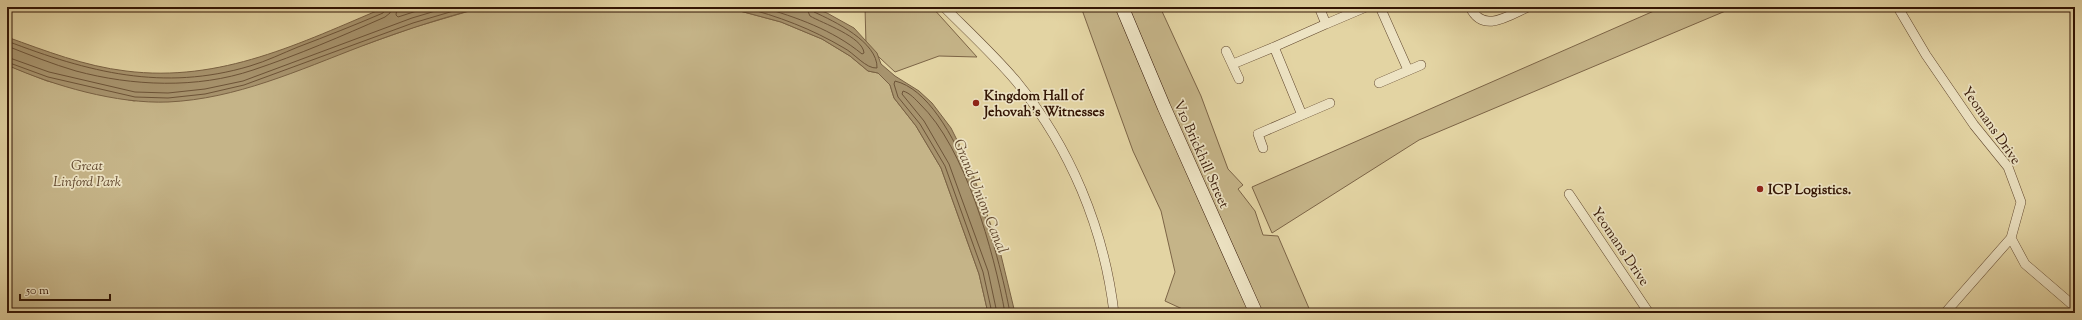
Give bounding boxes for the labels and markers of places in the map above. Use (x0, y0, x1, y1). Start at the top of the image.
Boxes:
place label: Kingdom Hall of Jehovah's Witnesses (983, 87, 1105, 123)
marker: Kingdom Hall of Jehovah's Witnesses (971, 98, 981, 108)
place label: ICP Logistics. (1768, 181, 1852, 201)
marker: ICP Logistics. (1755, 184, 1765, 194)

